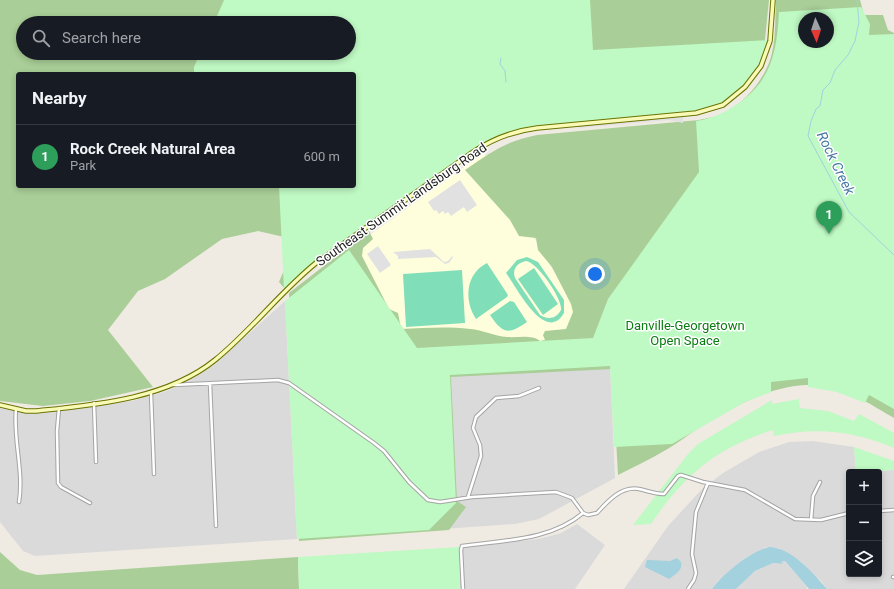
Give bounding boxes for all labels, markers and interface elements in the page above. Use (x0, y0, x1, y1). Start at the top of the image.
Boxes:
north arrow (798, 12, 834, 48)
search box (16, 16, 356, 60)
icon: search (30, 27, 52, 49)
text: Search here (62, 29, 141, 47)
text: Nearby (32, 88, 87, 108)
water label: Rock Creek (814, 129, 859, 198)
text: Rock Creek Natural Area (70, 140, 235, 158)
street label: Southeast Summit Landsburg Road (313, 140, 489, 269)
text: 1 (41, 149, 49, 164)
text: 600 m (303, 149, 340, 164)
text: Park (70, 158, 96, 173)
pin: 1 (816, 201, 842, 234)
your location (585, 264, 605, 284)
park label: Danville-Georgetown Open Space (625, 318, 745, 348)
map controls (846, 469, 882, 577)
button: + (846, 469, 882, 505)
button: − (846, 505, 882, 541)
button: layers (846, 541, 882, 577)

